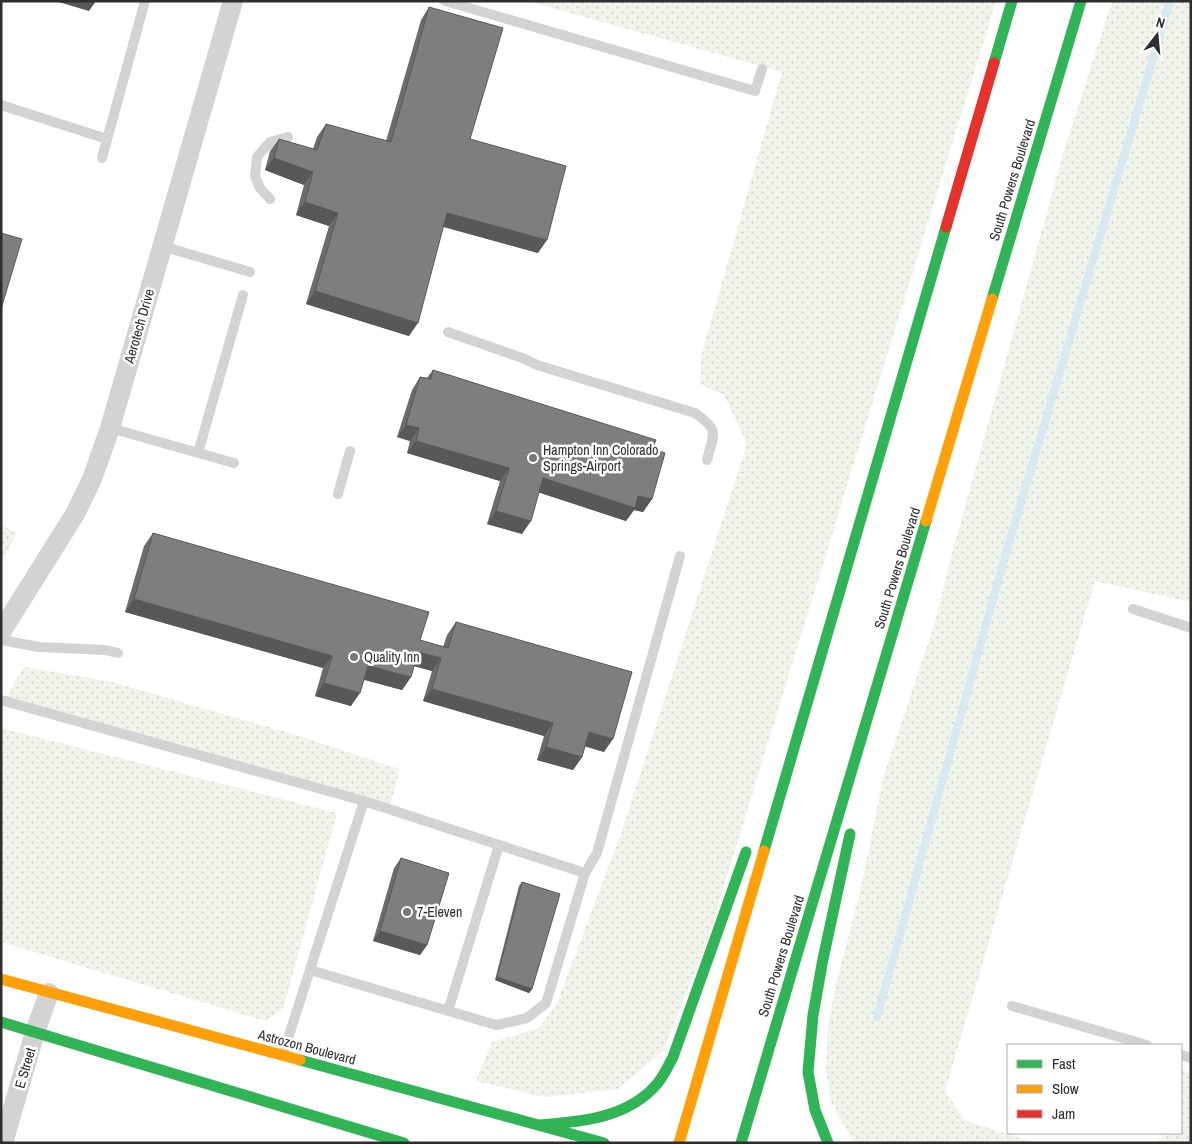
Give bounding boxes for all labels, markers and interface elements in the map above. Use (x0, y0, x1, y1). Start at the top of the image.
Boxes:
north arrow (1132, 10, 1182, 60)
text: N (1154, 13, 1167, 32)
street label: South Powers Boulevard (985, 117, 1039, 243)
street label: Aerotech Drive (120, 287, 158, 366)
place label: Hampton Inn Colorado Springs-Airport (543, 441, 659, 475)
marker: Hampton Inn Colorado Springs-Airport (527, 452, 539, 464)
street label: South Powers Boulevard (870, 505, 924, 631)
place label: Quality Inn (364, 648, 420, 666)
marker: Quality Inn (348, 651, 360, 663)
street label: South Powers Boulevard (754, 893, 808, 1019)
place label: 7-Eleven (417, 903, 462, 921)
marker: 7-Eleven (401, 906, 413, 918)
street label: Astrozon Boulevard (255, 1025, 358, 1069)
legend (1007, 1044, 1182, 1134)
street label: E Street (11, 1046, 39, 1090)
text: Fast (1052, 1053, 1076, 1074)
text: Slow (1052, 1078, 1079, 1099)
text: Jam (1052, 1103, 1075, 1124)

